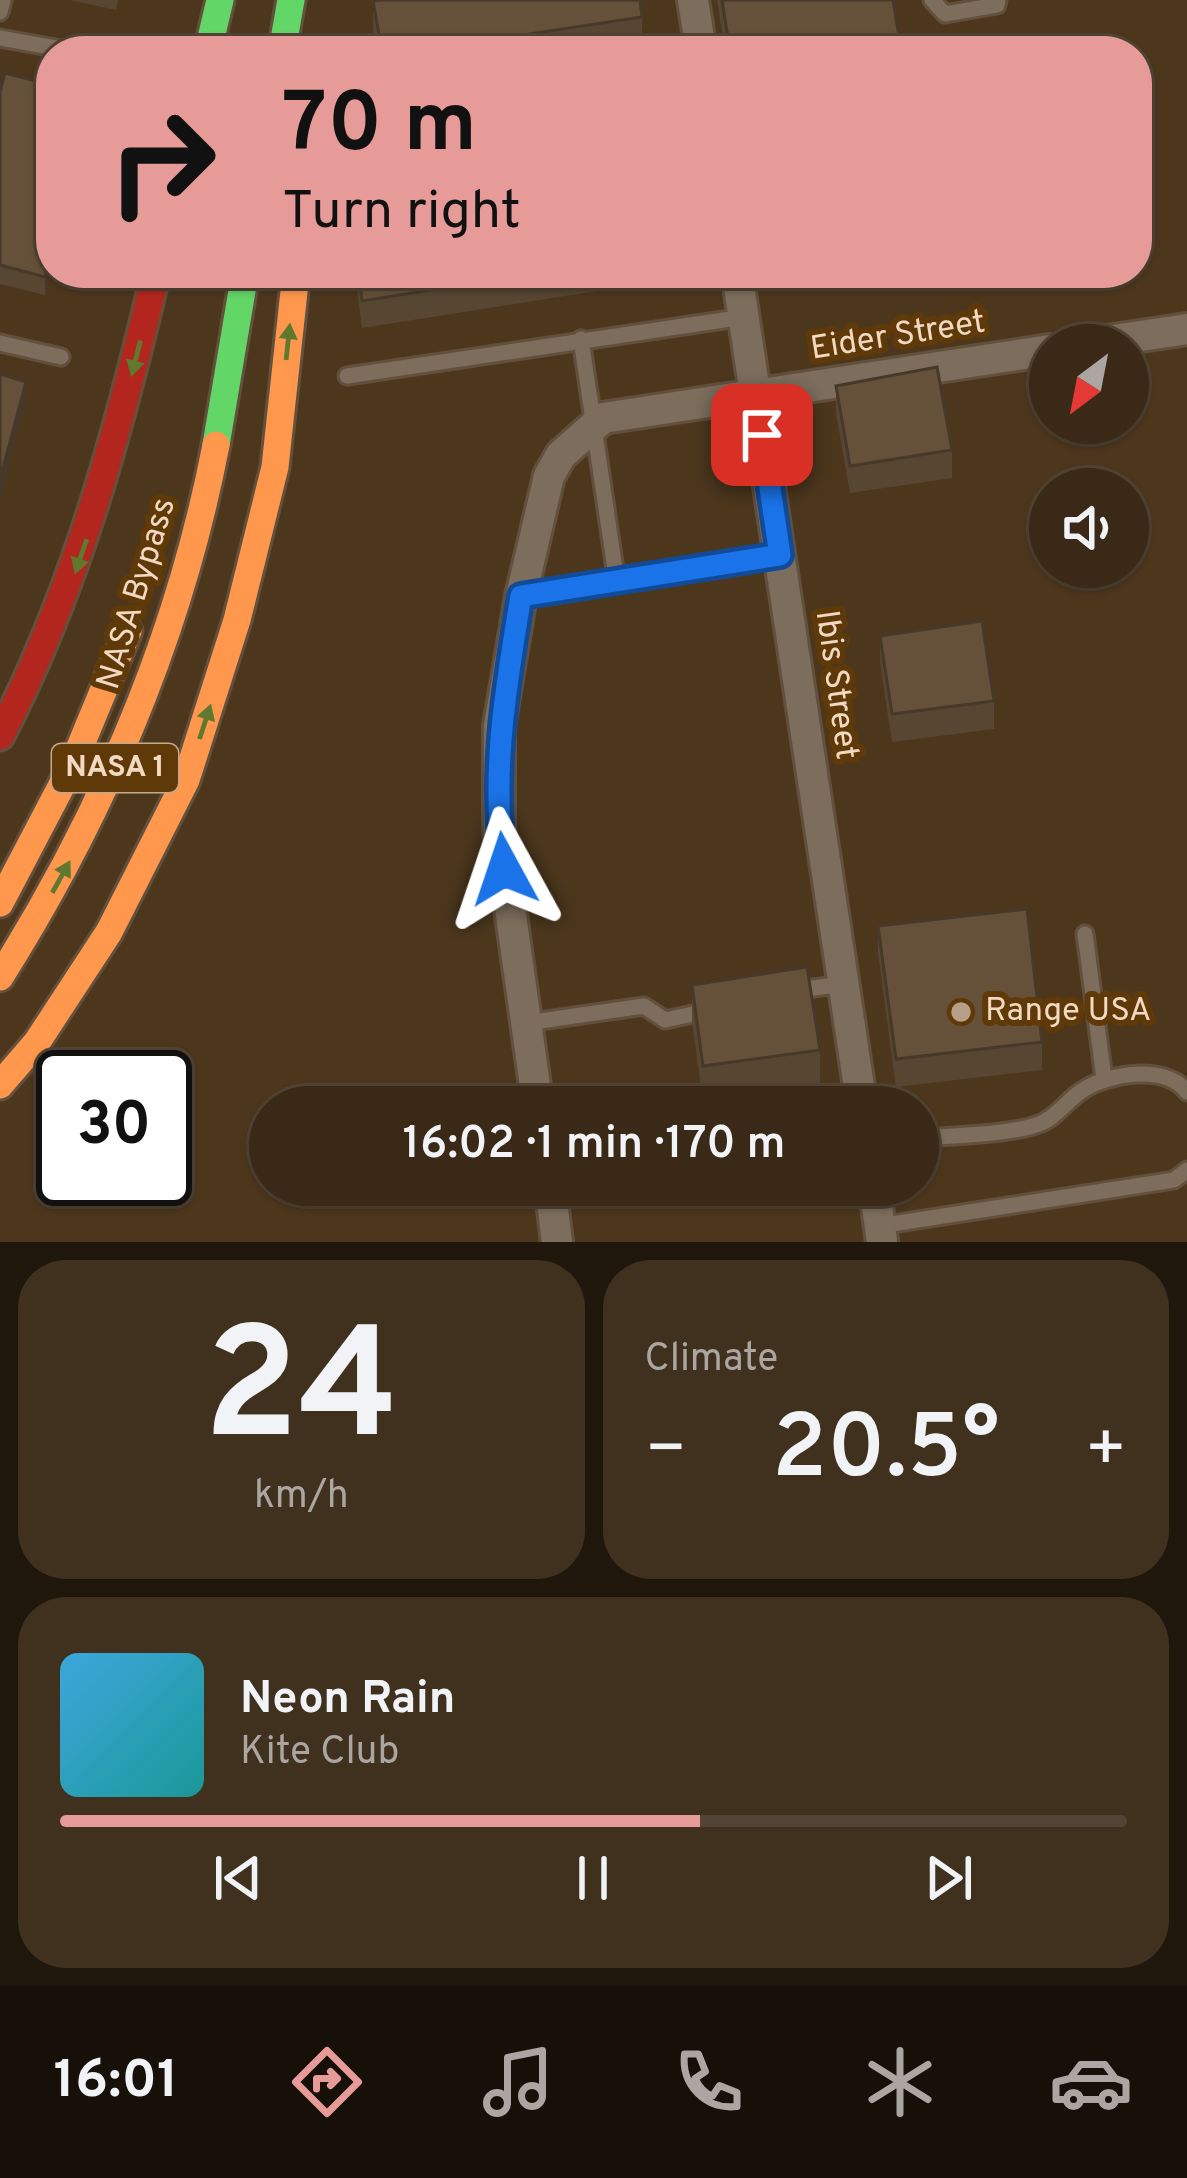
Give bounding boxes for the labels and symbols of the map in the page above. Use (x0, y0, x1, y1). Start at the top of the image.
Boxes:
street label: Eider Street (808, 302, 988, 372)
one-way arrow (279, 323, 298, 361)
north arrow (1029, 324, 1149, 444)
one-way arrow (126, 340, 145, 377)
pin (711, 384, 813, 486)
street label: NASA Bypass (89, 493, 187, 695)
one-way arrow (71, 538, 89, 574)
street label: Ibis Street (804, 608, 866, 762)
one-way arrow (196, 703, 215, 740)
road number: NASA 1 (52, 744, 178, 792)
position arrow (441, 806, 567, 932)
one-way arrow (50, 860, 71, 894)
place label: Range USA (985, 991, 1151, 1033)
marker: Range USA (948, 999, 974, 1025)
speed limit sign: 30 (36, 1050, 192, 1206)

